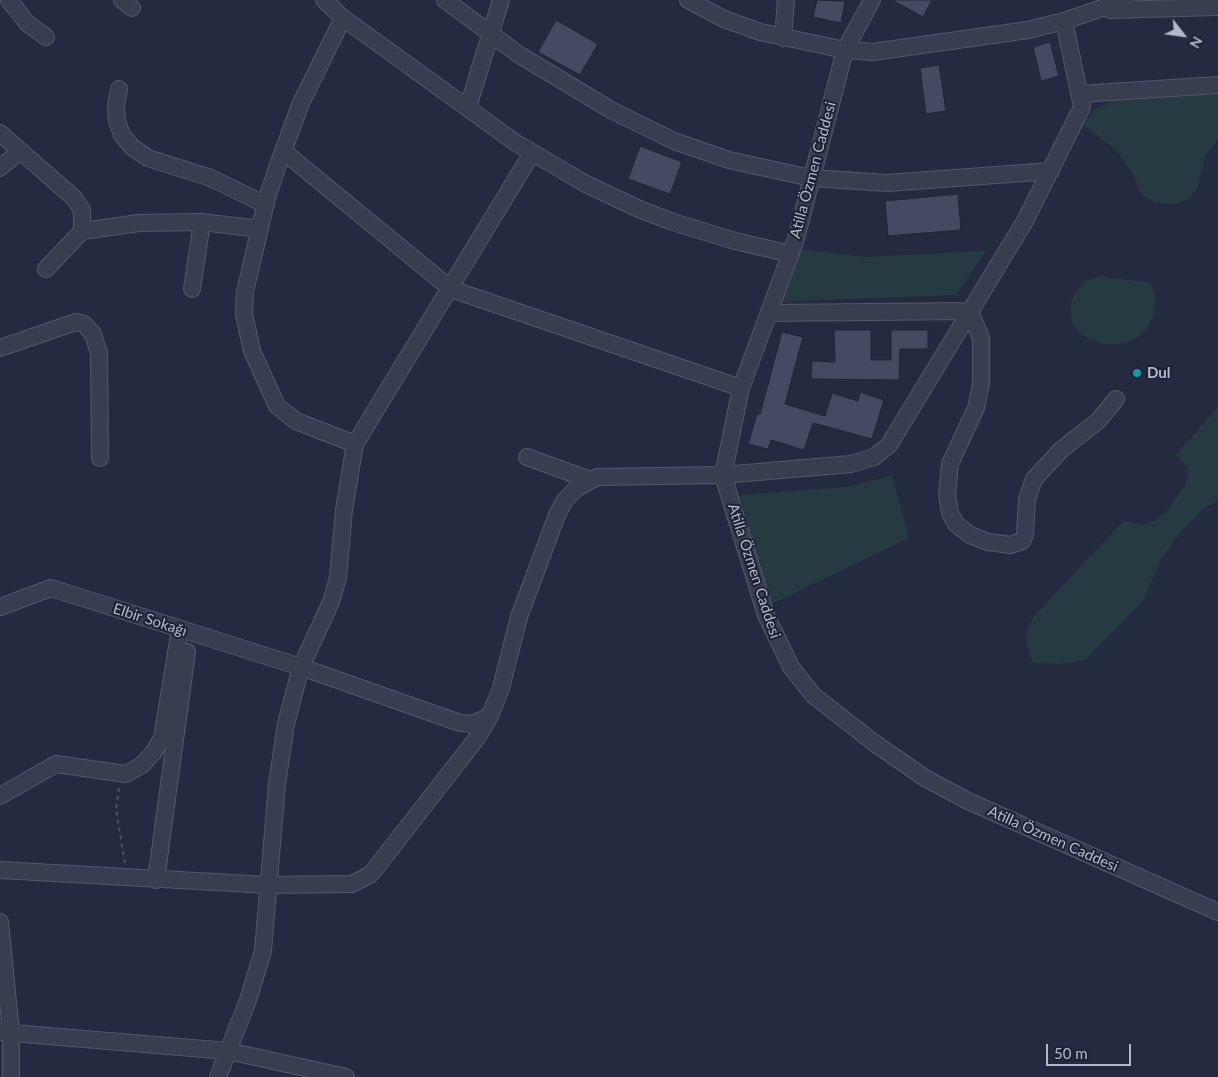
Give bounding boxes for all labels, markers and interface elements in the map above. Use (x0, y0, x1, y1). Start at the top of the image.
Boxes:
north arrow (1158, 10, 1208, 60)
text: N (1186, 34, 1206, 52)
street label: Atilla Özmen Caddesi (786, 100, 840, 240)
place label: Dul (1147, 364, 1170, 382)
marker: Dul (1131, 367, 1143, 379)
street label: Atilla Özmen Caddesi (724, 501, 784, 641)
street label: Elbir Sokağı (111, 600, 189, 640)
street label: Atilla Özmen Caddesi (985, 802, 1121, 876)
scale bar (1048, 1034, 1133, 1066)
text: 50 m (1054, 1044, 1088, 1062)

